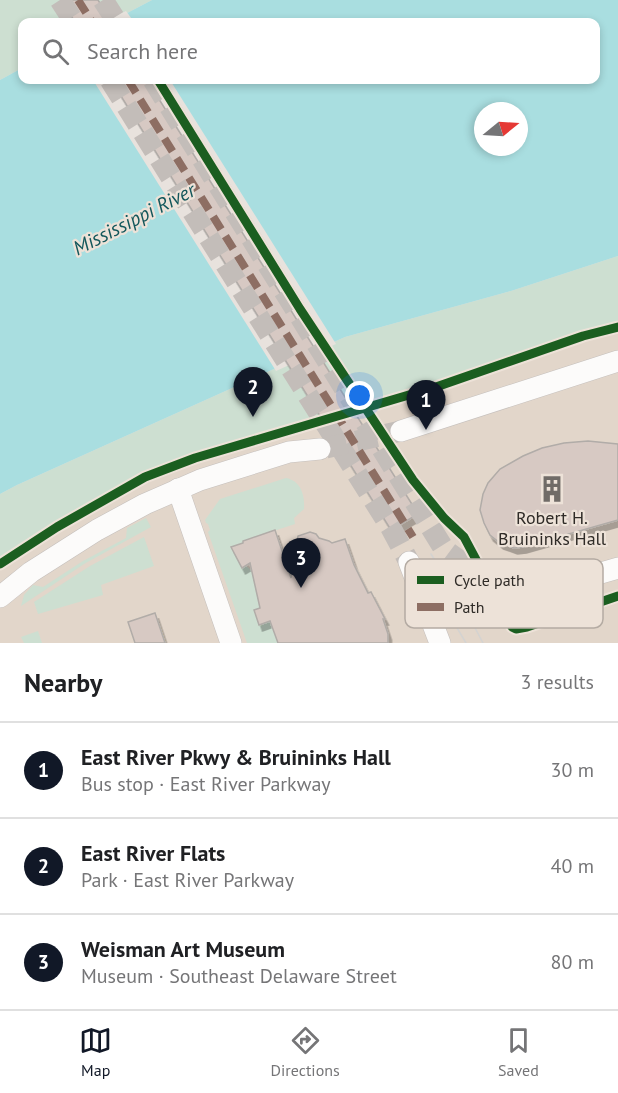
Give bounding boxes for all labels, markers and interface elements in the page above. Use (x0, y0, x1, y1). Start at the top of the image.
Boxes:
search box (18, 18, 600, 84)
icon: search (39, 35, 72, 68)
text: Search here (87, 37, 198, 65)
north arrow (474, 102, 528, 156)
water label: Mississippi River (68, 176, 201, 261)
pin: 2 (234, 368, 272, 417)
pin: 1 (406, 380, 446, 430)
your location (345, 381, 374, 410)
building icon: Robert H. Bruininks Hall (537, 474, 567, 504)
place label: Robert H. Bruininks Hall (498, 506, 607, 550)
pin: 3 (282, 538, 320, 588)
legend (405, 559, 603, 628)
text: Cycle path (454, 570, 525, 590)
text: Path (454, 597, 485, 617)
text: Nearby (24, 666, 102, 699)
text: 3 results (521, 669, 594, 695)
text: East River Pkwy & Bruininks Hall (81, 743, 391, 771)
text: 1 (38, 757, 49, 783)
text: 30 m (551, 757, 594, 783)
text: Bus stop · East River Parkway (81, 771, 331, 797)
text: East River Flats (81, 839, 225, 867)
text: 2 (38, 853, 49, 879)
text: 40 m (551, 853, 594, 879)
text: Park · East River Parkway (81, 867, 294, 893)
text: Weisman Art Museum (81, 935, 285, 963)
text: 3 (38, 949, 49, 975)
text: 80 m (551, 949, 594, 975)
text: Museum · Southeast Delaware Street (81, 963, 397, 989)
tab: Map (79, 1024, 112, 1080)
tab: Directions (271, 1024, 340, 1080)
tab: Saved (498, 1024, 539, 1080)

